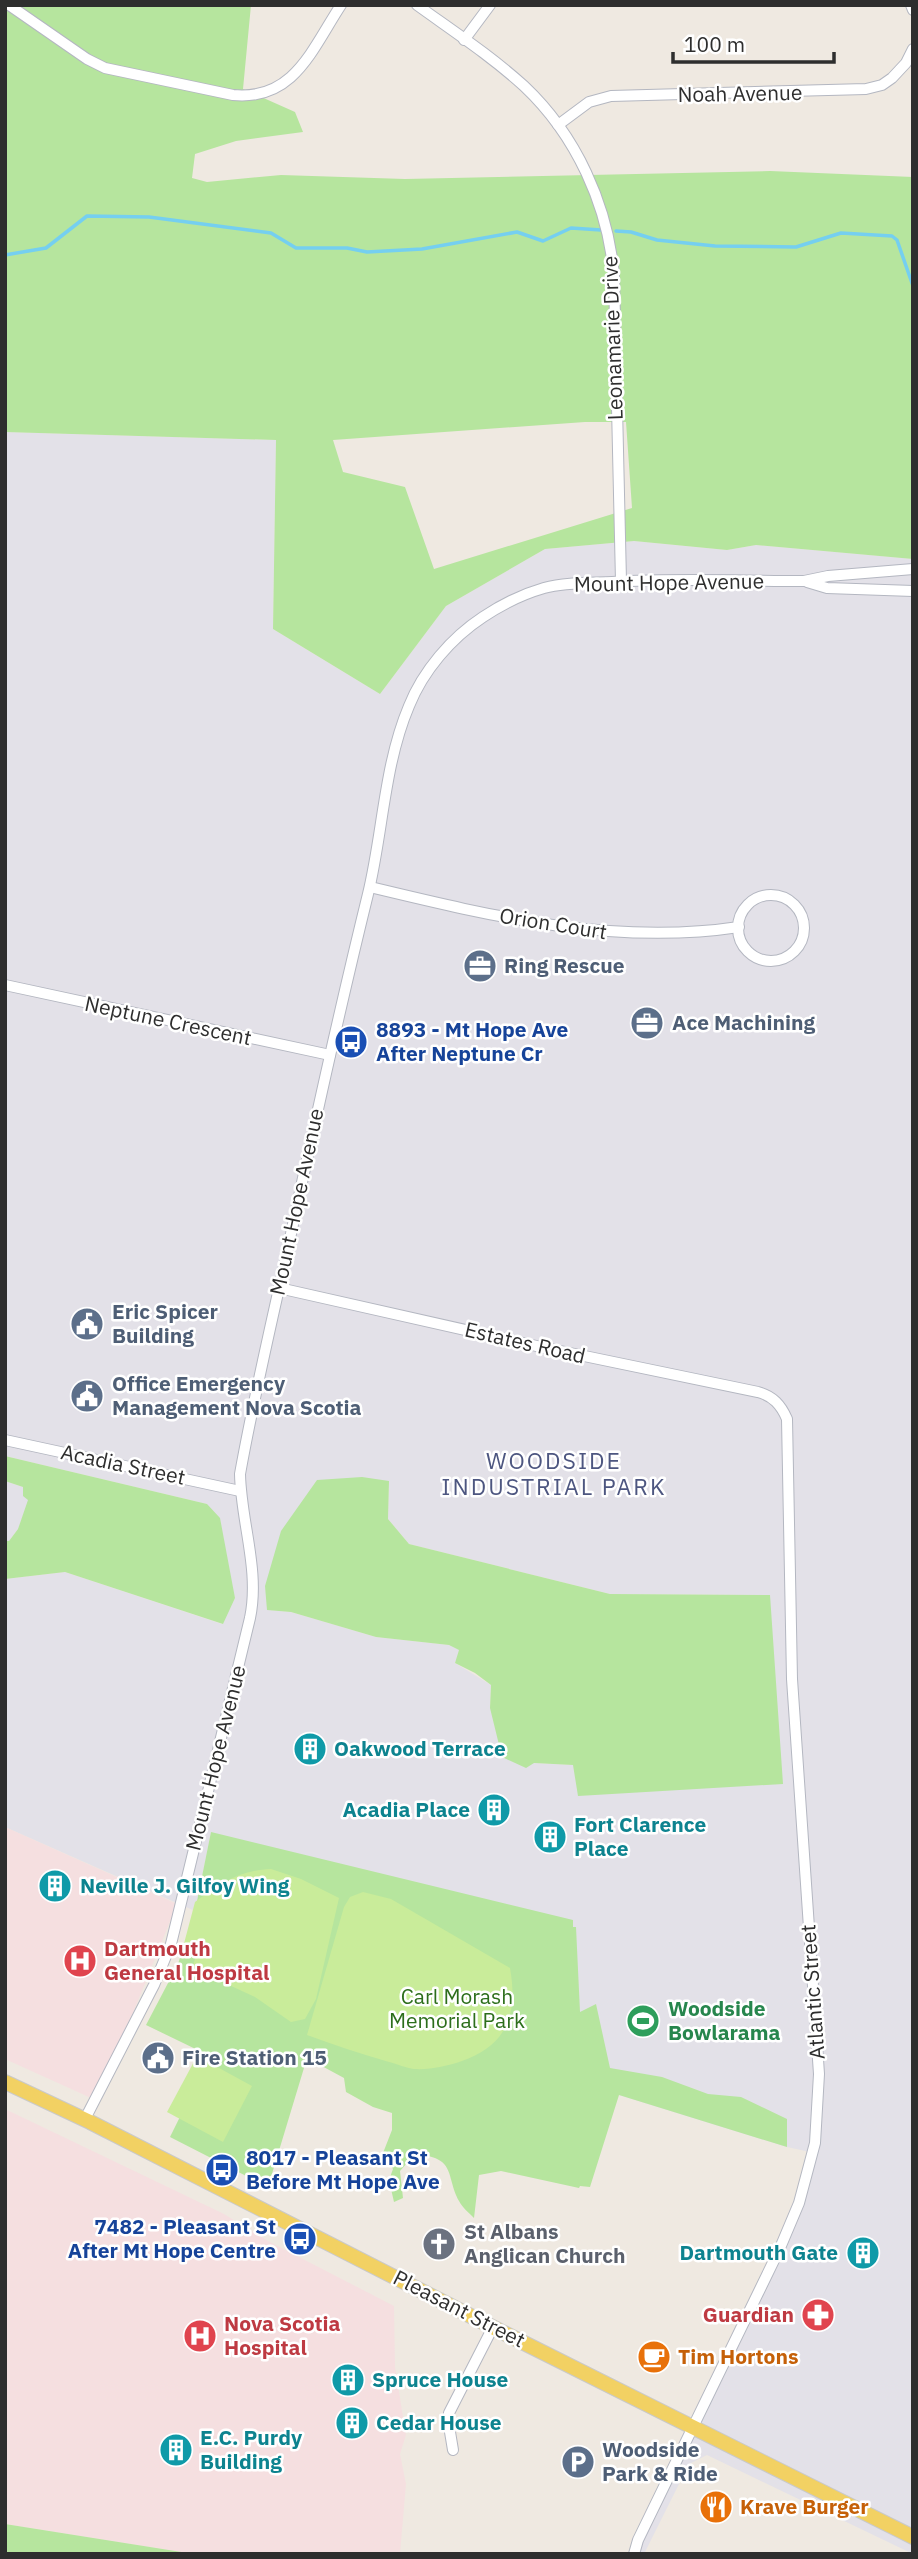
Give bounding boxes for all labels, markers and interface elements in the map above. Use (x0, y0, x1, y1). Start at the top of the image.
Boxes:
scale bar (673, 21, 834, 65)
text: 100 m (684, 30, 745, 58)
street label: Noah Avenue (677, 78, 803, 108)
street label: Leonamarie Drive (595, 255, 629, 421)
street label: Mount Hope Avenue (574, 566, 764, 598)
street label: Orion Court (497, 901, 609, 945)
office icon: Ring Rescue (461, 947, 499, 985)
place label: Ring Rescue (504, 951, 625, 979)
street label: Neptune Crescent (82, 989, 254, 1051)
office icon: Ace Machining (628, 1004, 666, 1042)
place label: Ace Machining (672, 1008, 815, 1036)
place label: 8893 - Mt Hope Ave After Neptune Cr (376, 1015, 568, 1067)
bus stop icon: 8893 - Mt Hope Ave After Neptune Cr (332, 1023, 370, 1061)
street label: Mount Hope Avenue (263, 1106, 330, 1298)
place label: Eric Spicer Building (112, 1297, 218, 1349)
public building icon: Eric Spicer Building (68, 1305, 106, 1343)
street label: Estates Road (462, 1315, 588, 1370)
place label: Office Emergency Management Nova Scotia (112, 1369, 361, 1421)
public building icon: Office Emergency Management Nova Scotia (68, 1377, 106, 1415)
street label: Acadia Street (58, 1437, 188, 1491)
district label: WOODSIDE INDUSTRIAL PARK (441, 1445, 667, 1501)
street label: Mount Hope Avenue (178, 1662, 252, 1854)
building icon: Oakwood Terrace (291, 1730, 329, 1768)
place label: Oakwood Terrace (334, 1734, 506, 1762)
building icon: Acadia Place (475, 1791, 513, 1829)
place label: Acadia Place (342, 1795, 470, 1823)
place label: Fort Clarence Place (574, 1810, 706, 1862)
building icon: Fort Clarence Place (531, 1818, 569, 1856)
building icon: Neville J. Gilfoy Wing (36, 1867, 74, 1905)
place label: Neville J. Gilfoy Wing (80, 1871, 290, 1899)
street label: Atlantic Street (793, 1924, 831, 2061)
place label: Dartmouth General Hospital (104, 1934, 269, 1986)
hospital icon: Dartmouth General Hospital (61, 1942, 99, 1980)
park label: Carl Morash Memorial Park (389, 1982, 525, 2034)
place label: Woodside Bowlarama (668, 1994, 781, 2046)
sports icon: Woodside Bowlarama (624, 2002, 662, 2040)
public building icon: Fire Station 15 (139, 2039, 177, 2077)
place label: Fire Station 15 (182, 2043, 327, 2071)
place label: 8017 - Pleasant St Before Mt Hope Ave (246, 2143, 440, 2195)
bus stop icon: 8017 - Pleasant St Before Mt Hope Ave (203, 2151, 241, 2189)
place label: 7482 - Pleasant St After Mt Hope Centre (68, 2212, 276, 2264)
place label: St Albans Anglican Church (464, 2217, 626, 2269)
bus stop icon: 7482 - Pleasant St After Mt Hope Centre (281, 2220, 319, 2258)
church icon: St Albans Anglican Church (420, 2225, 458, 2263)
building icon: Dartmouth Gate (844, 2234, 882, 2272)
place label: Dartmouth Gate (679, 2238, 838, 2266)
street label: Pleasant Street (389, 2263, 530, 2353)
pharmacy icon: Guardian (799, 2296, 837, 2334)
place label: Guardian (703, 2300, 794, 2328)
place label: Nova Scotia Hospital (224, 2309, 341, 2361)
hospital icon: Nova Scotia Hospital (181, 2317, 219, 2355)
cafe icon: Tim Hortons (635, 2338, 673, 2376)
place label: Tim Hortons (678, 2342, 799, 2370)
building icon: Spruce House (329, 2361, 367, 2399)
place label: Spruce House (372, 2365, 509, 2393)
building icon: Cedar House (333, 2404, 371, 2442)
place label: Cedar House (376, 2408, 502, 2436)
place label: E.C. Purdy Building (200, 2423, 303, 2475)
building icon: E.C. Purdy Building (157, 2431, 195, 2469)
place label: Woodside Park & Ride (602, 2435, 718, 2487)
parking icon: Woodside Park & Ride (559, 2443, 597, 2481)
restaurant icon: Krave Burger (697, 2488, 735, 2526)
place label: Krave Burger (740, 2492, 869, 2520)

